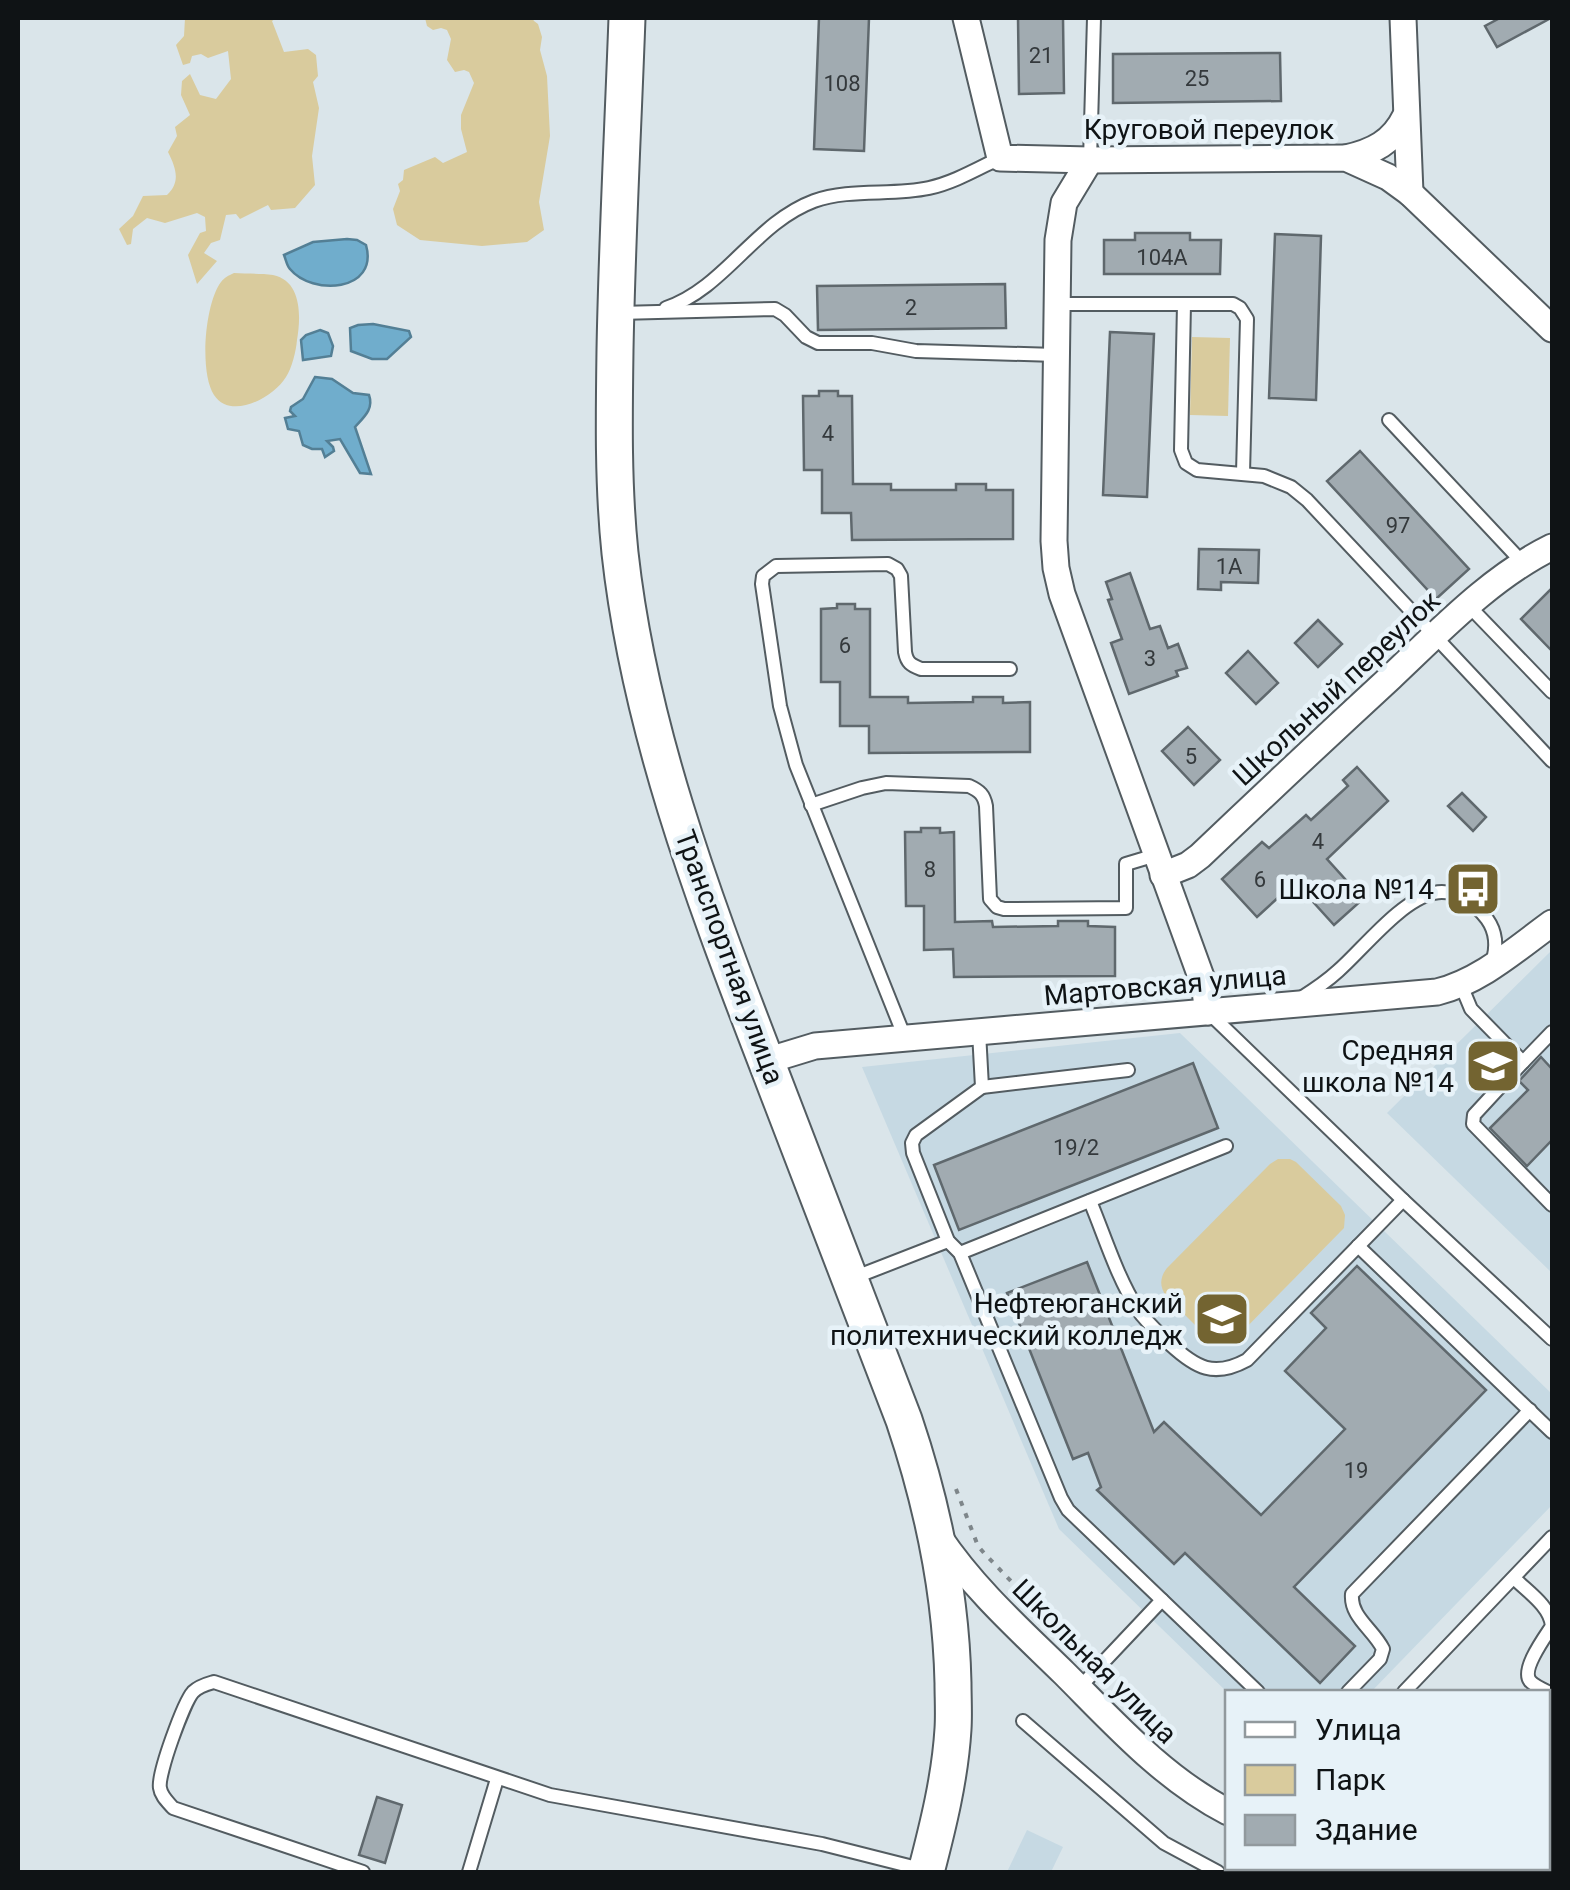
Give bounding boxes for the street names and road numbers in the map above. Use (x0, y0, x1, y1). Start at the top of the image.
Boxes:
street label: Круговой переулок (1084, 113, 1334, 146)
street label: Школьный переулок (1226, 584, 1447, 793)
street label: Транспортная улица (668, 826, 791, 1089)
street label: Мартовская улица (1042, 958, 1288, 1013)
street label: Школьная улица (1006, 1572, 1184, 1750)

